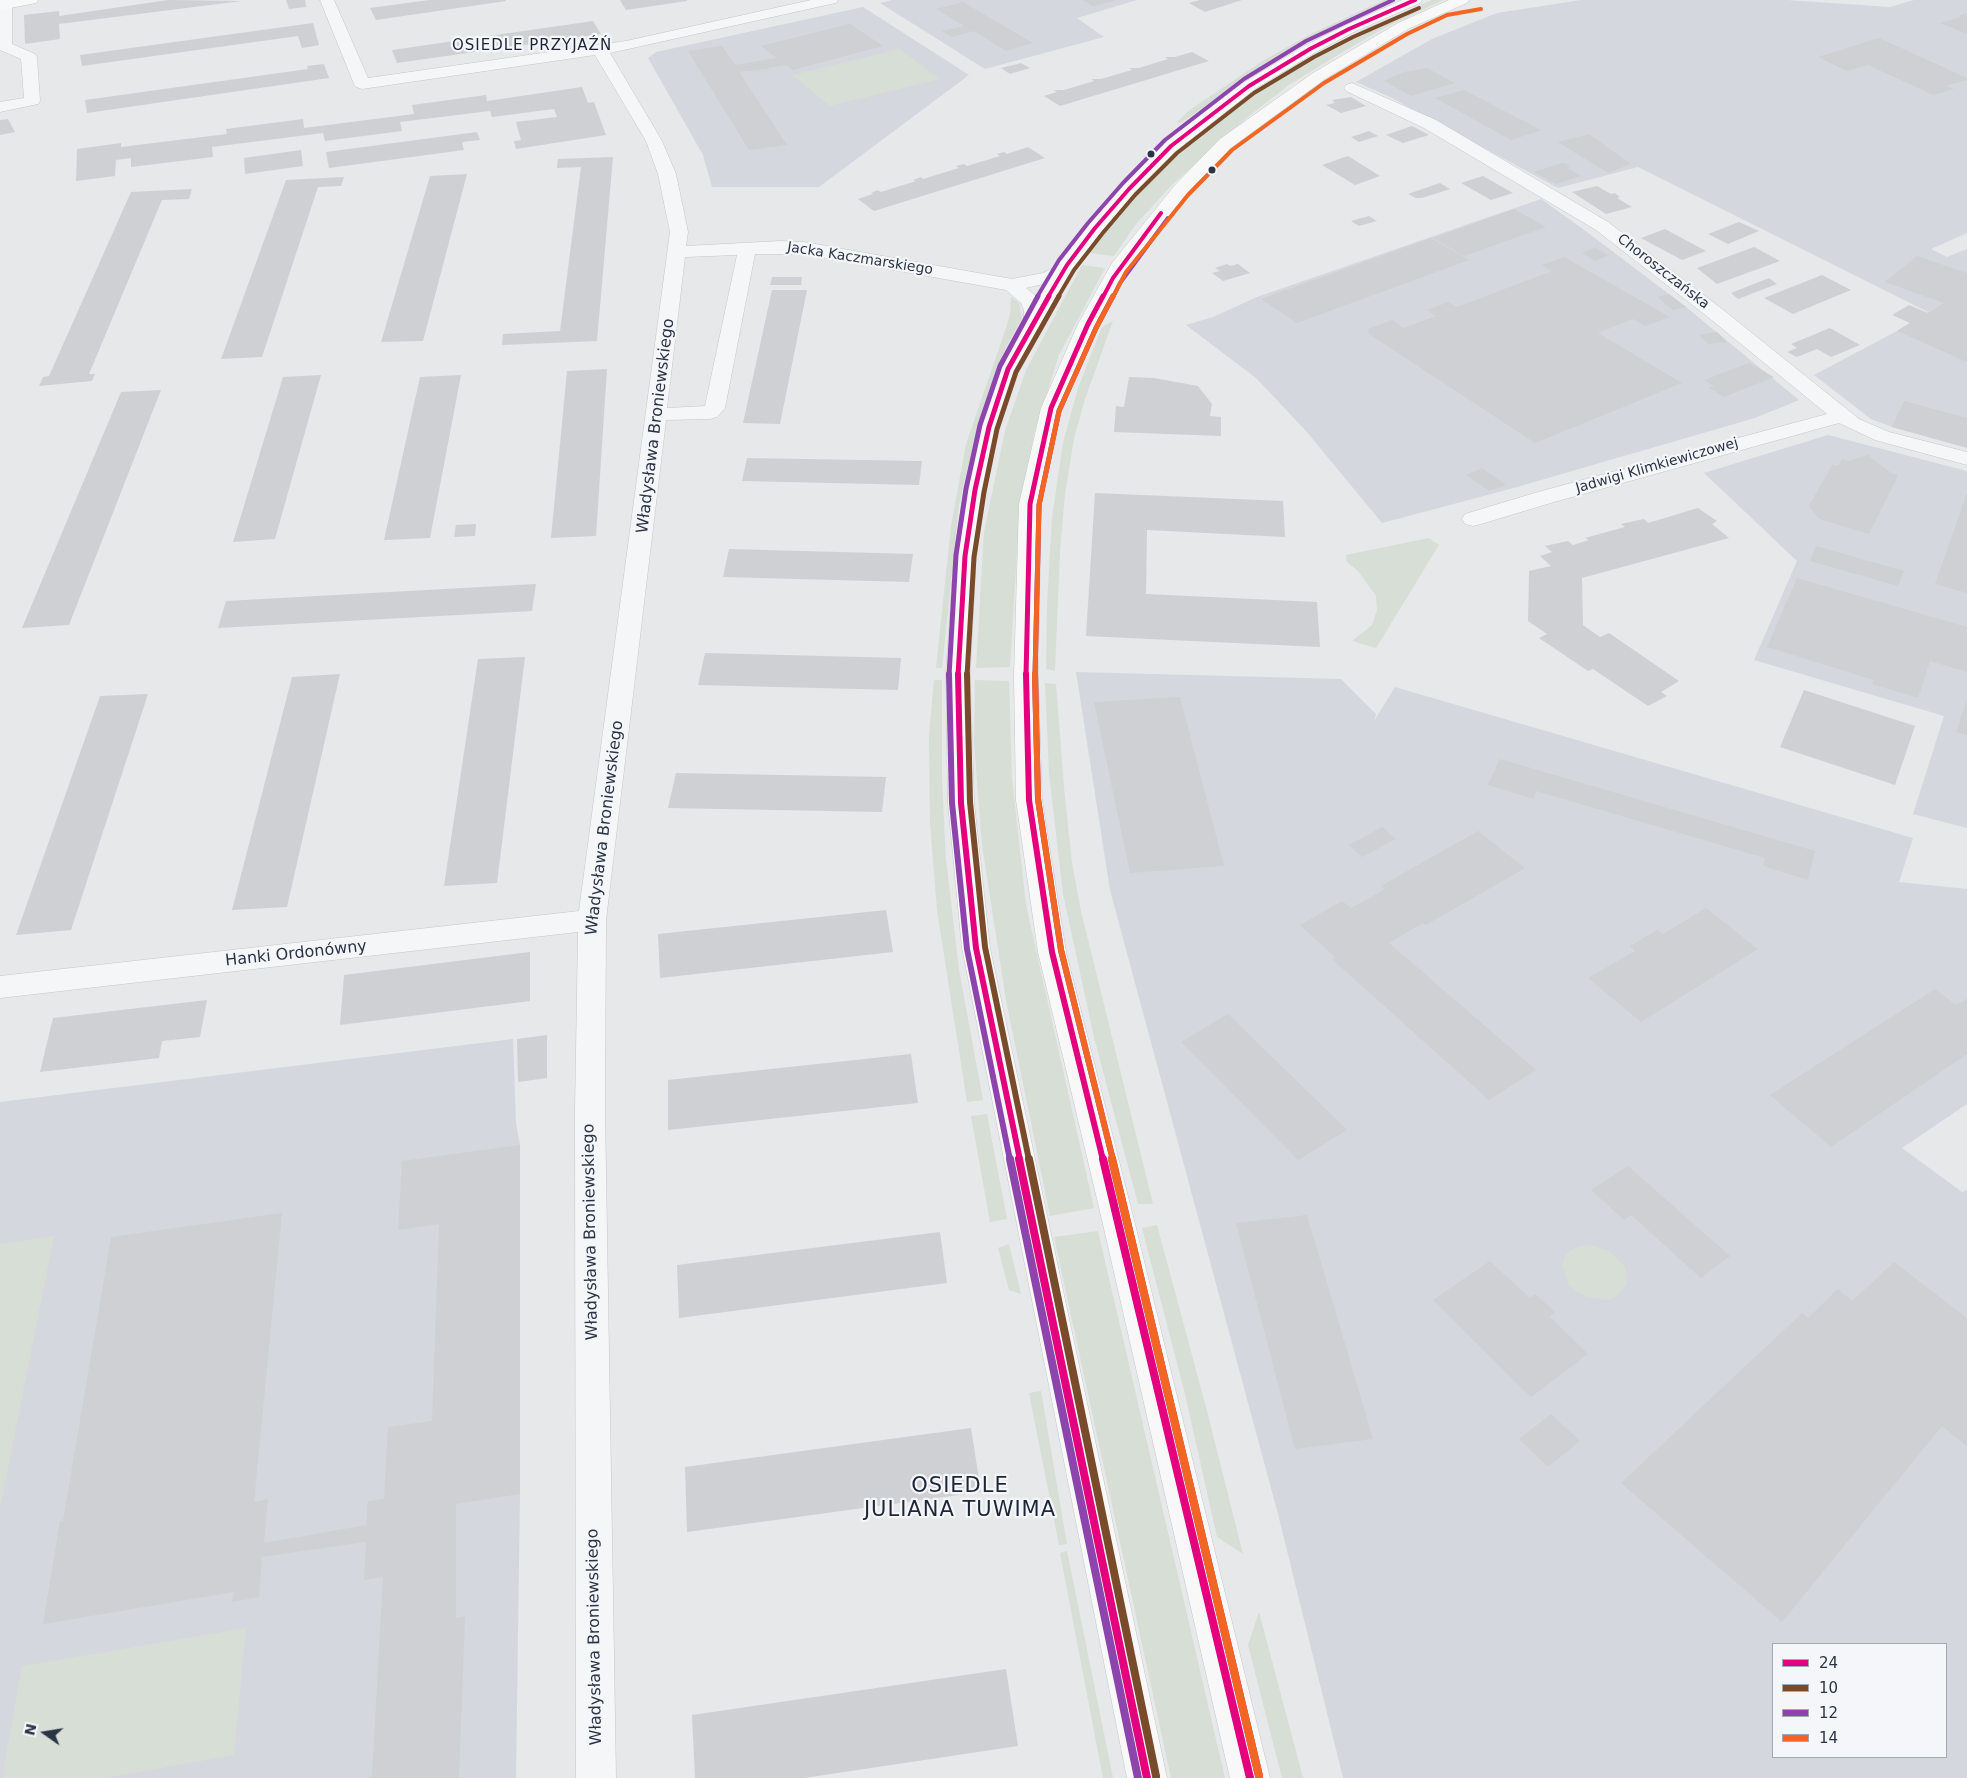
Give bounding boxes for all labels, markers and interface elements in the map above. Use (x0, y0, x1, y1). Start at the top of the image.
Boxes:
district label: OSIEDLE PRZYJAŹŃ (450, 37, 614, 55)
unlabelled marker (1146, 149, 1156, 159)
unlabelled marker (1207, 165, 1217, 175)
street label: Choroszczańska (1614, 231, 1712, 313)
street label: Jacka Kaczmarskiego (786, 239, 934, 279)
street label: Władysława Broniewskiego (633, 317, 679, 535)
street label: Jadwigi Klimkiewiczowej (1574, 435, 1740, 497)
street label: Władysława Broniewskiego (582, 719, 628, 937)
street label: Hanki Ordonówny (224, 937, 368, 971)
street label: Władysława Broniewskiego (580, 1123, 602, 1341)
district label: OSIEDLE JULIANA TUWIMA (862, 1474, 1058, 1524)
street label: Władysława Broniewskiego (584, 1528, 606, 1746)
legend (1772, 1643, 1947, 1758)
text: 24 (1819, 1654, 1838, 1672)
text: 10 (1819, 1679, 1838, 1697)
text: 12 (1819, 1704, 1838, 1722)
north arrow (20, 1708, 70, 1758)
text: N (21, 1722, 39, 1737)
text: 14 (1819, 1729, 1838, 1747)

